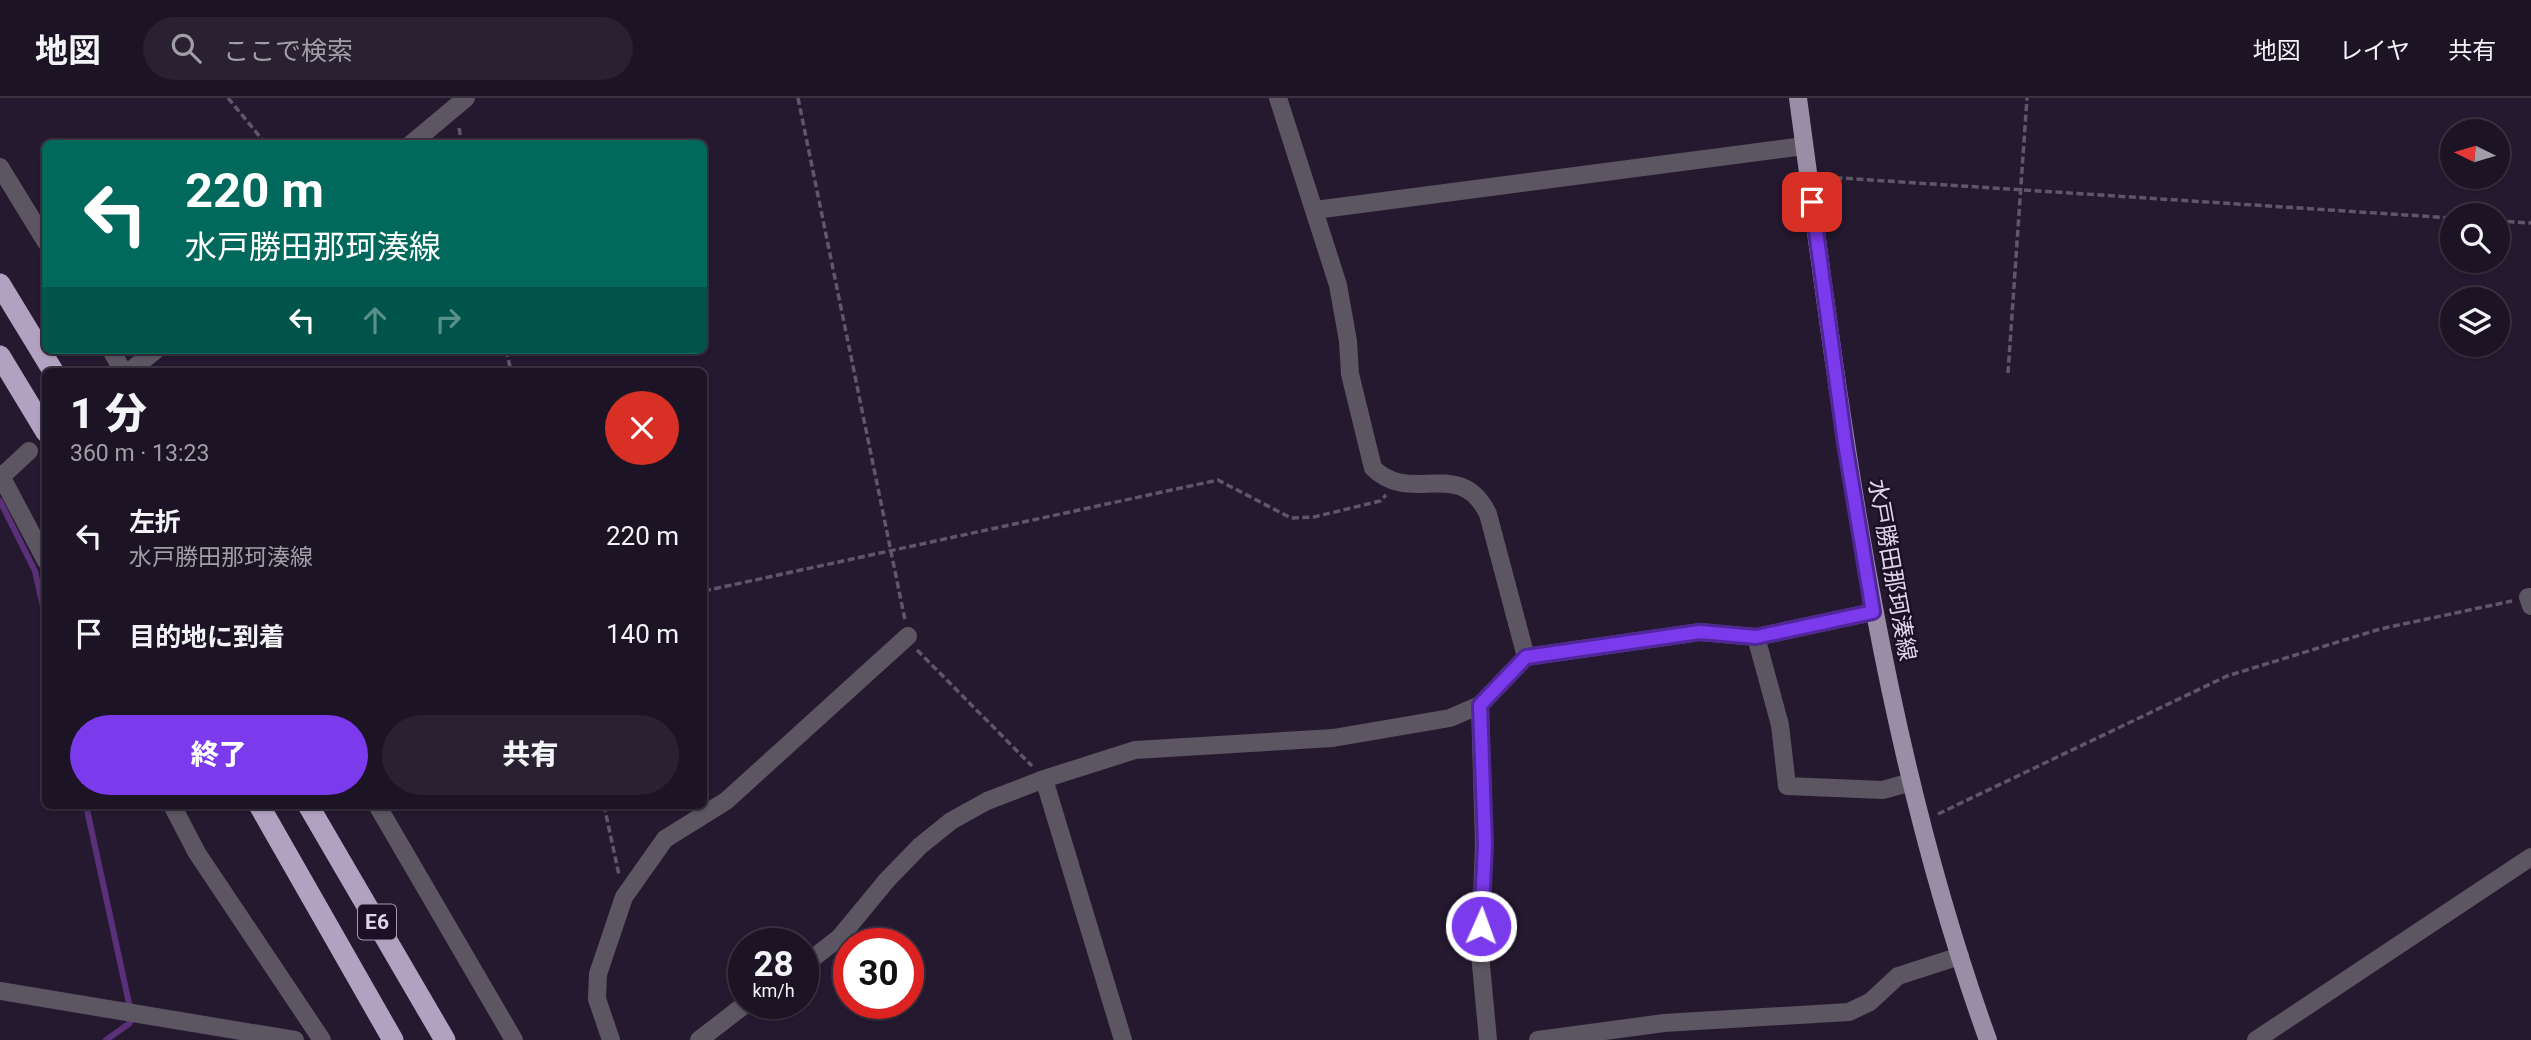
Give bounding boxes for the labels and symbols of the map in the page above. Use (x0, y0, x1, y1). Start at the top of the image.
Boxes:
north arrow (2440, 119, 2510, 189)
pin (1782, 172, 1842, 232)
street label: 水戸勝田那珂湊線 (1863, 477, 1921, 663)
position arrow (1444, 889, 1518, 963)
road number: E6 (358, 904, 396, 940)
speed limit sign: 30 (833, 928, 924, 1019)

